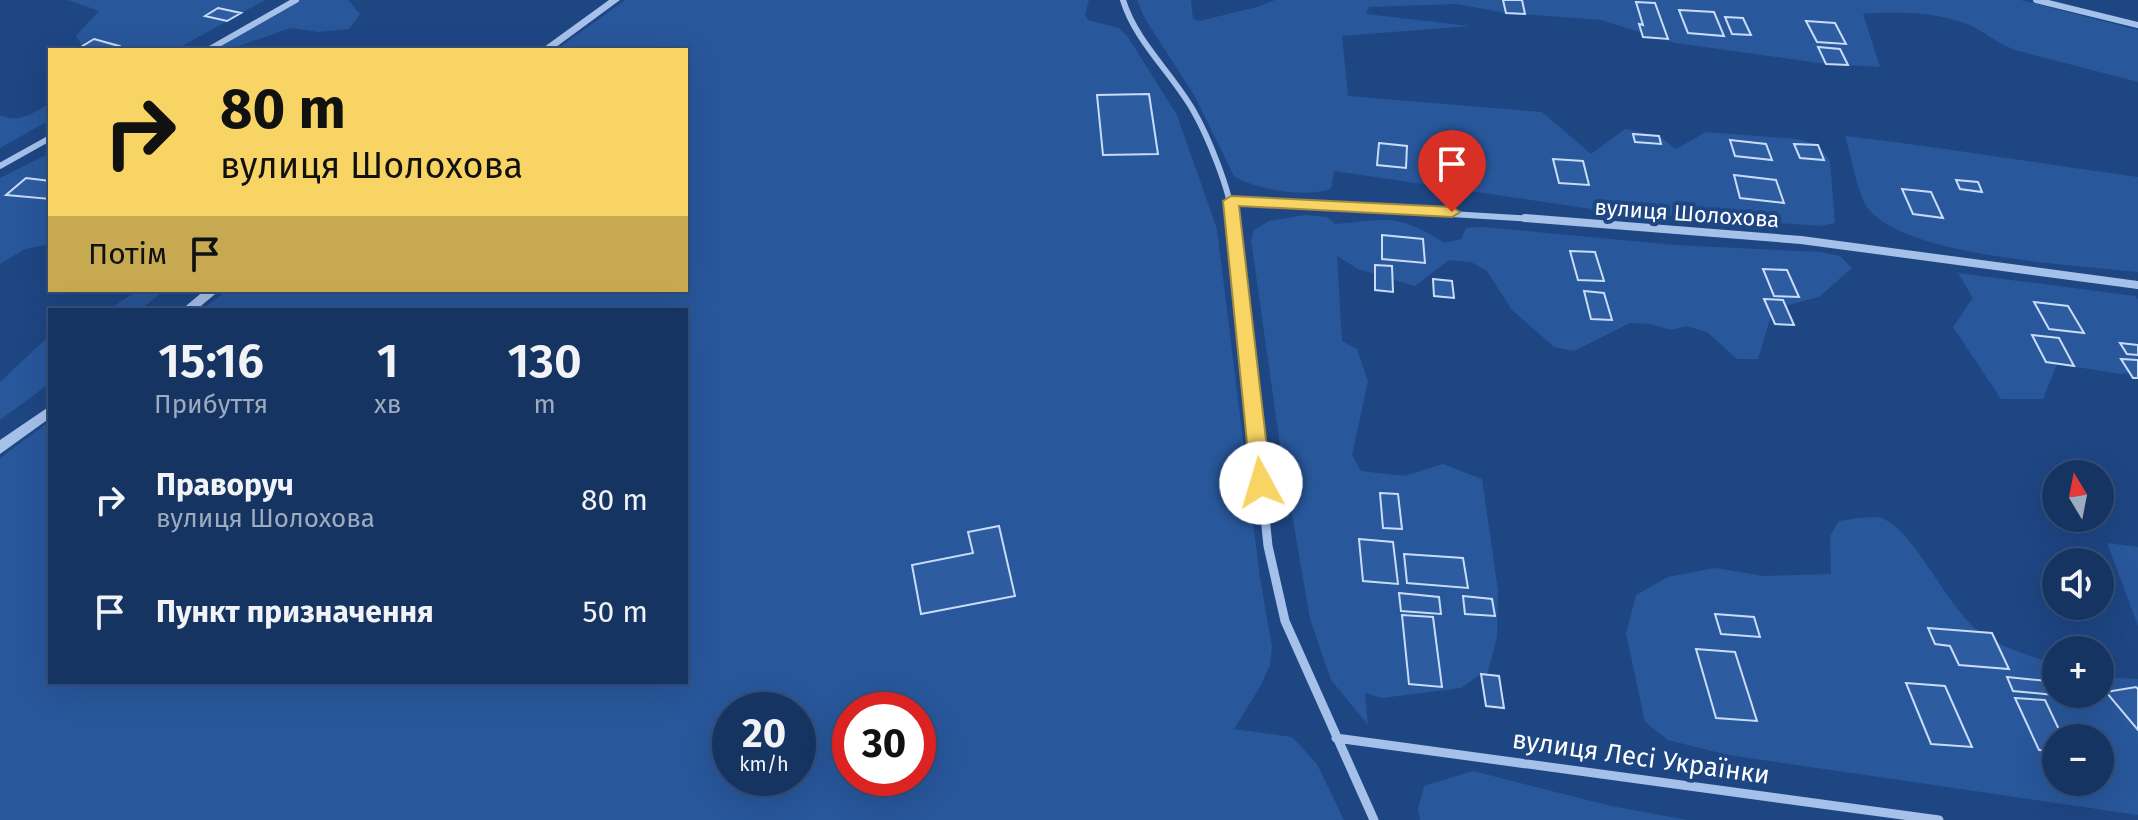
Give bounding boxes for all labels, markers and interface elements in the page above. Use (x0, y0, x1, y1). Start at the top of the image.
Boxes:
text: 80 m (220, 76, 346, 143)
icon: right (88, 80, 192, 184)
pin (1418, 130, 1486, 212)
icon: arrive (1430, 142, 1474, 186)
text: вулиця Шолохова (220, 144, 523, 188)
street label: вулиця Шолохова (1594, 194, 1780, 233)
icon: arrive (183, 232, 227, 276)
text: Потім (88, 236, 167, 272)
text: 15:16 (158, 332, 264, 390)
text: 1 (377, 332, 399, 390)
text: 130 (507, 332, 582, 390)
text: Прибуття (154, 389, 268, 420)
text: хв (374, 389, 401, 420)
text: m (534, 389, 556, 420)
position arrow (1219, 441, 1303, 525)
north arrow (2042, 460, 2114, 532)
map controls (2042, 460, 2114, 796)
text: Праворуч (156, 467, 294, 503)
icon: right (88, 478, 132, 522)
text: 80 m (581, 482, 648, 518)
text: вулиця Шолохова (156, 503, 375, 534)
button: sound (2042, 548, 2114, 620)
icon: arrive (88, 590, 132, 634)
text: Пункт призначення (156, 594, 434, 630)
text: 50 m (583, 594, 648, 630)
button: + (2042, 636, 2114, 708)
speed limit sign: 30 (832, 692, 936, 796)
text: 20 (742, 710, 786, 758)
street label: вулиця Лесі Українки (1510, 724, 1772, 791)
button: − (2042, 724, 2114, 796)
text: km/h (739, 752, 789, 776)

